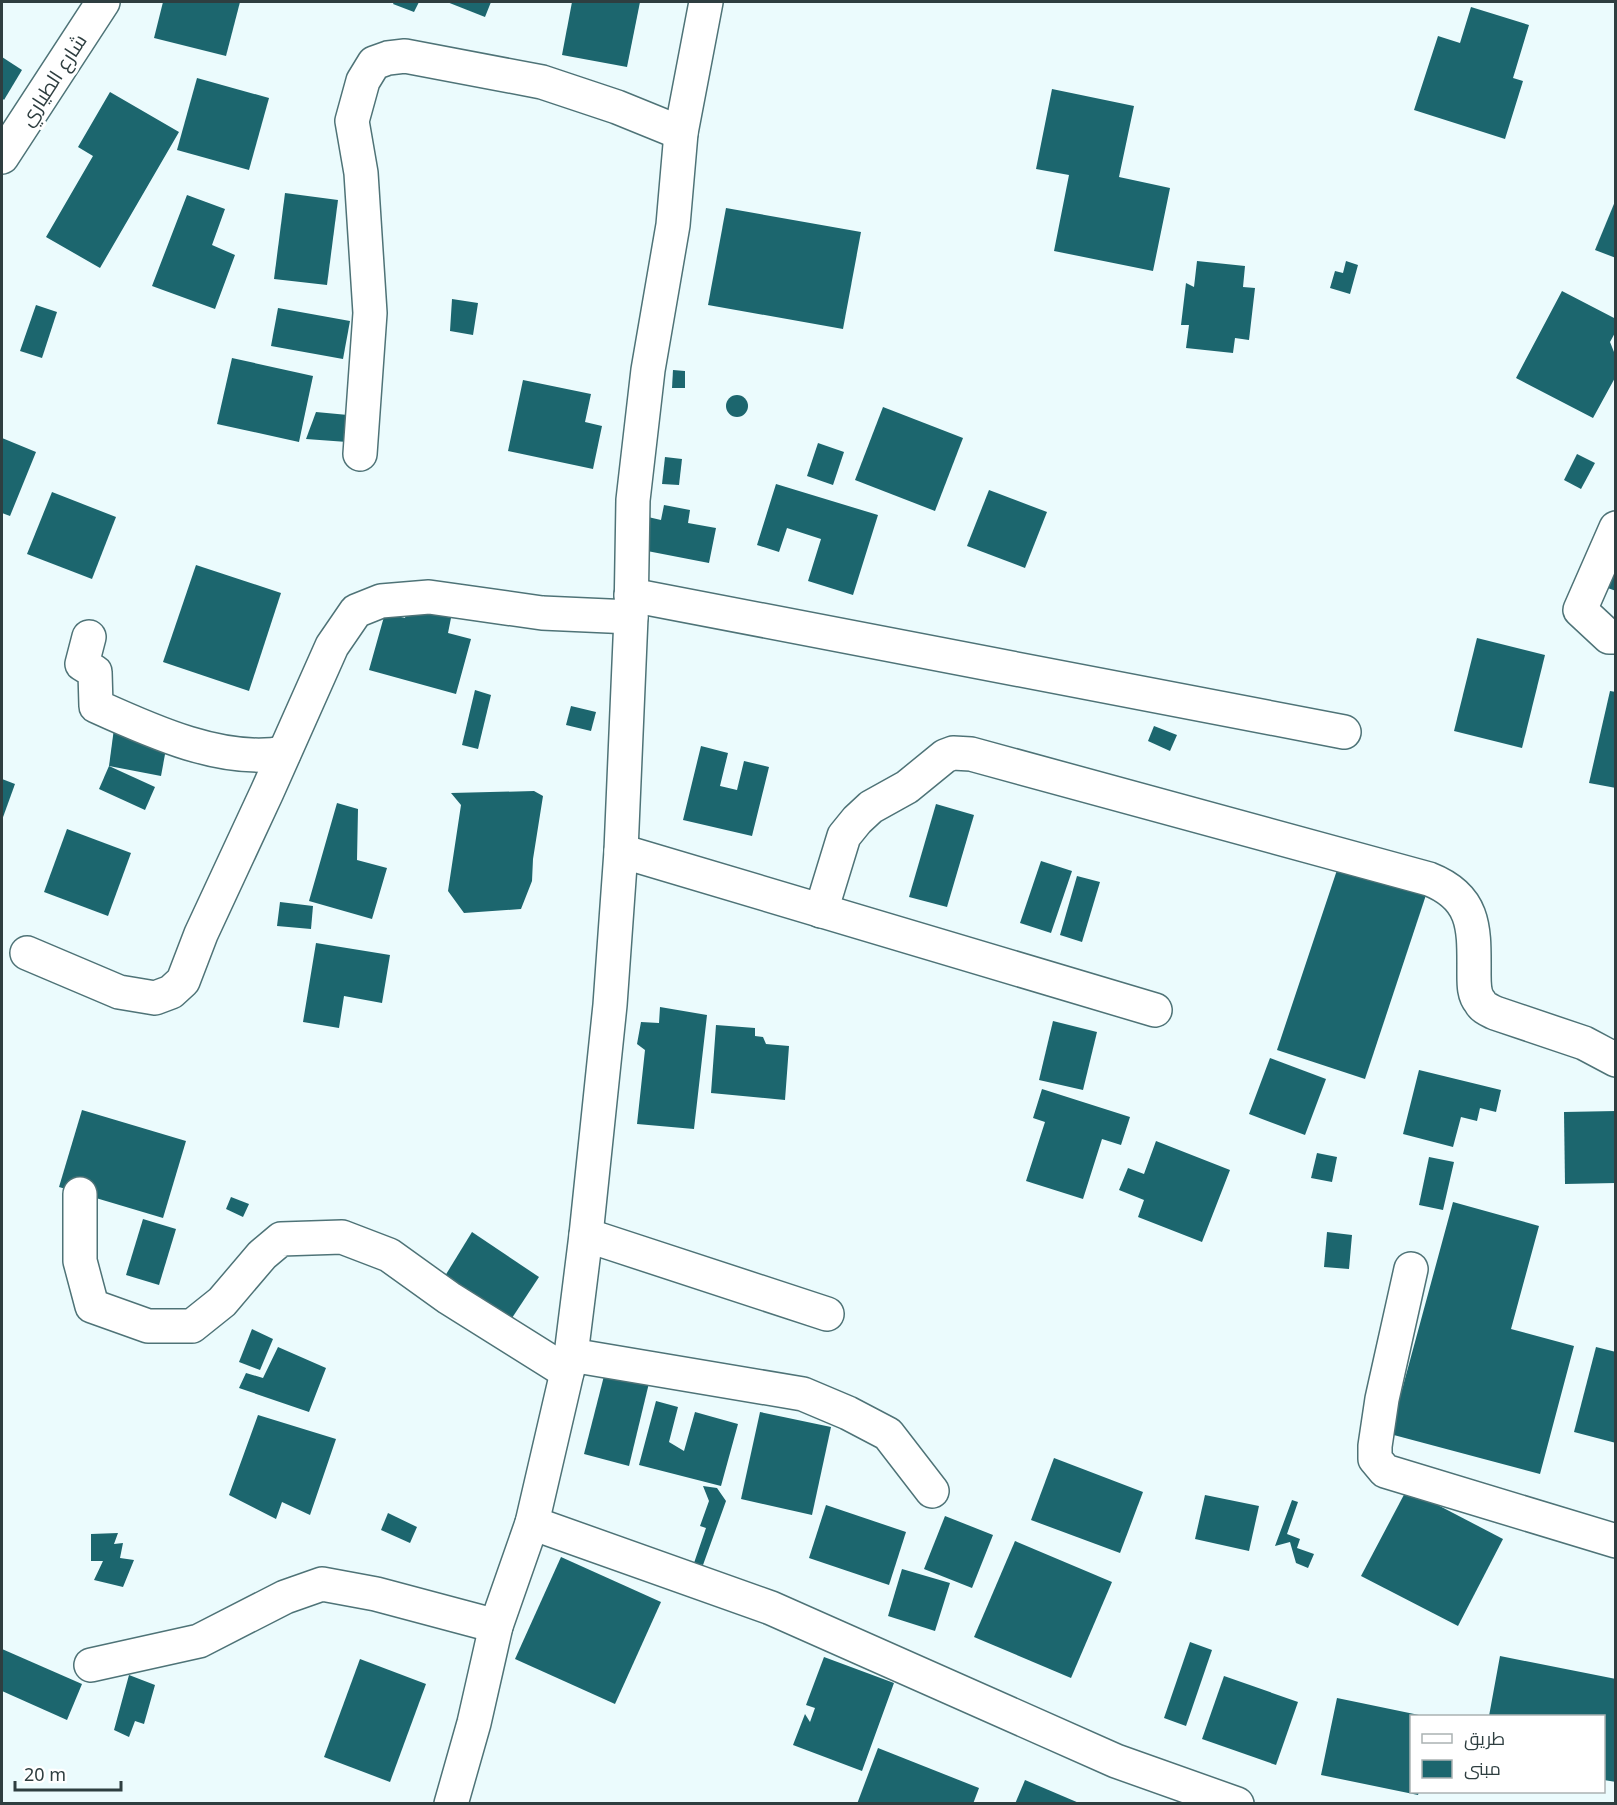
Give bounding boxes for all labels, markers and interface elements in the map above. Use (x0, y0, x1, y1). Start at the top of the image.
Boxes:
street label: شارع الطياري (13, 28, 95, 133)
legend (1410, 1715, 1605, 1793)
text: طريق (1464, 1726, 1505, 1751)
scale bar (15, 1754, 122, 1792)
text: مبنى (1464, 1756, 1501, 1780)
text: 20 m (24, 1762, 66, 1786)

